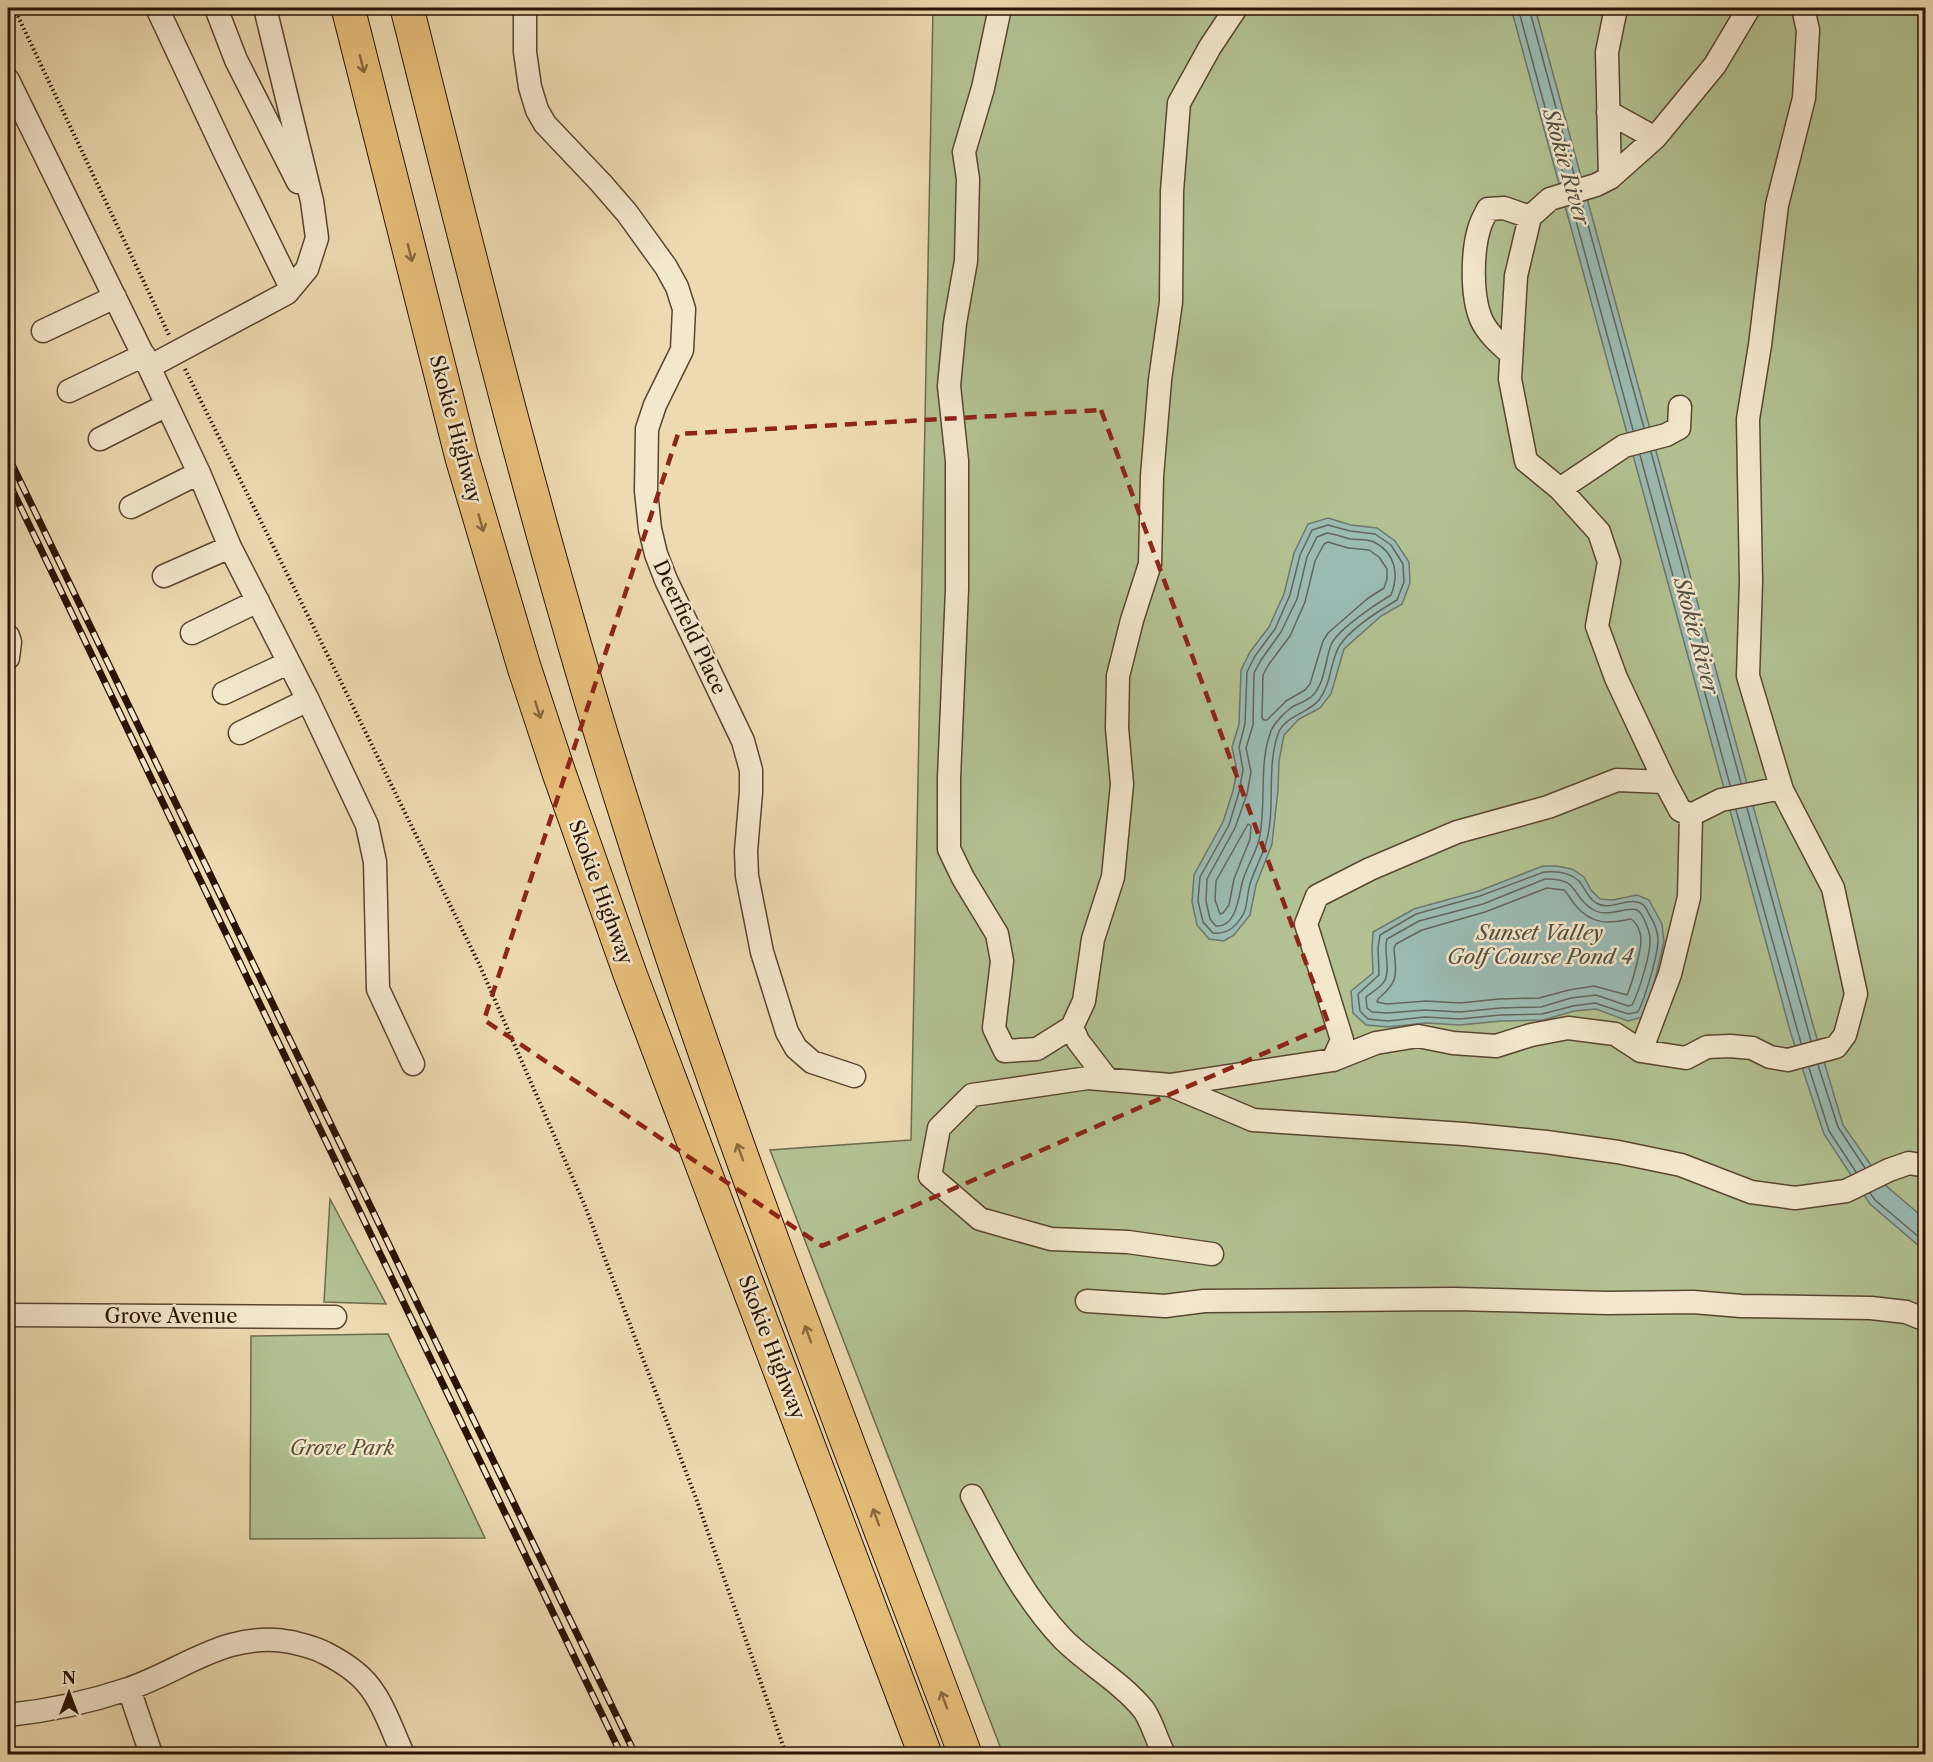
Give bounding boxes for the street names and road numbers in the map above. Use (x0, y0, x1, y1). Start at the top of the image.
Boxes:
street label: Skokie Highway (425, 352, 488, 506)
street label: Deerfield Place (648, 556, 732, 698)
street label: Skokie Highway (564, 816, 639, 968)
street label: Skokie Highway (734, 1272, 811, 1423)
street label: Grove Avenue (104, 1304, 238, 1328)

